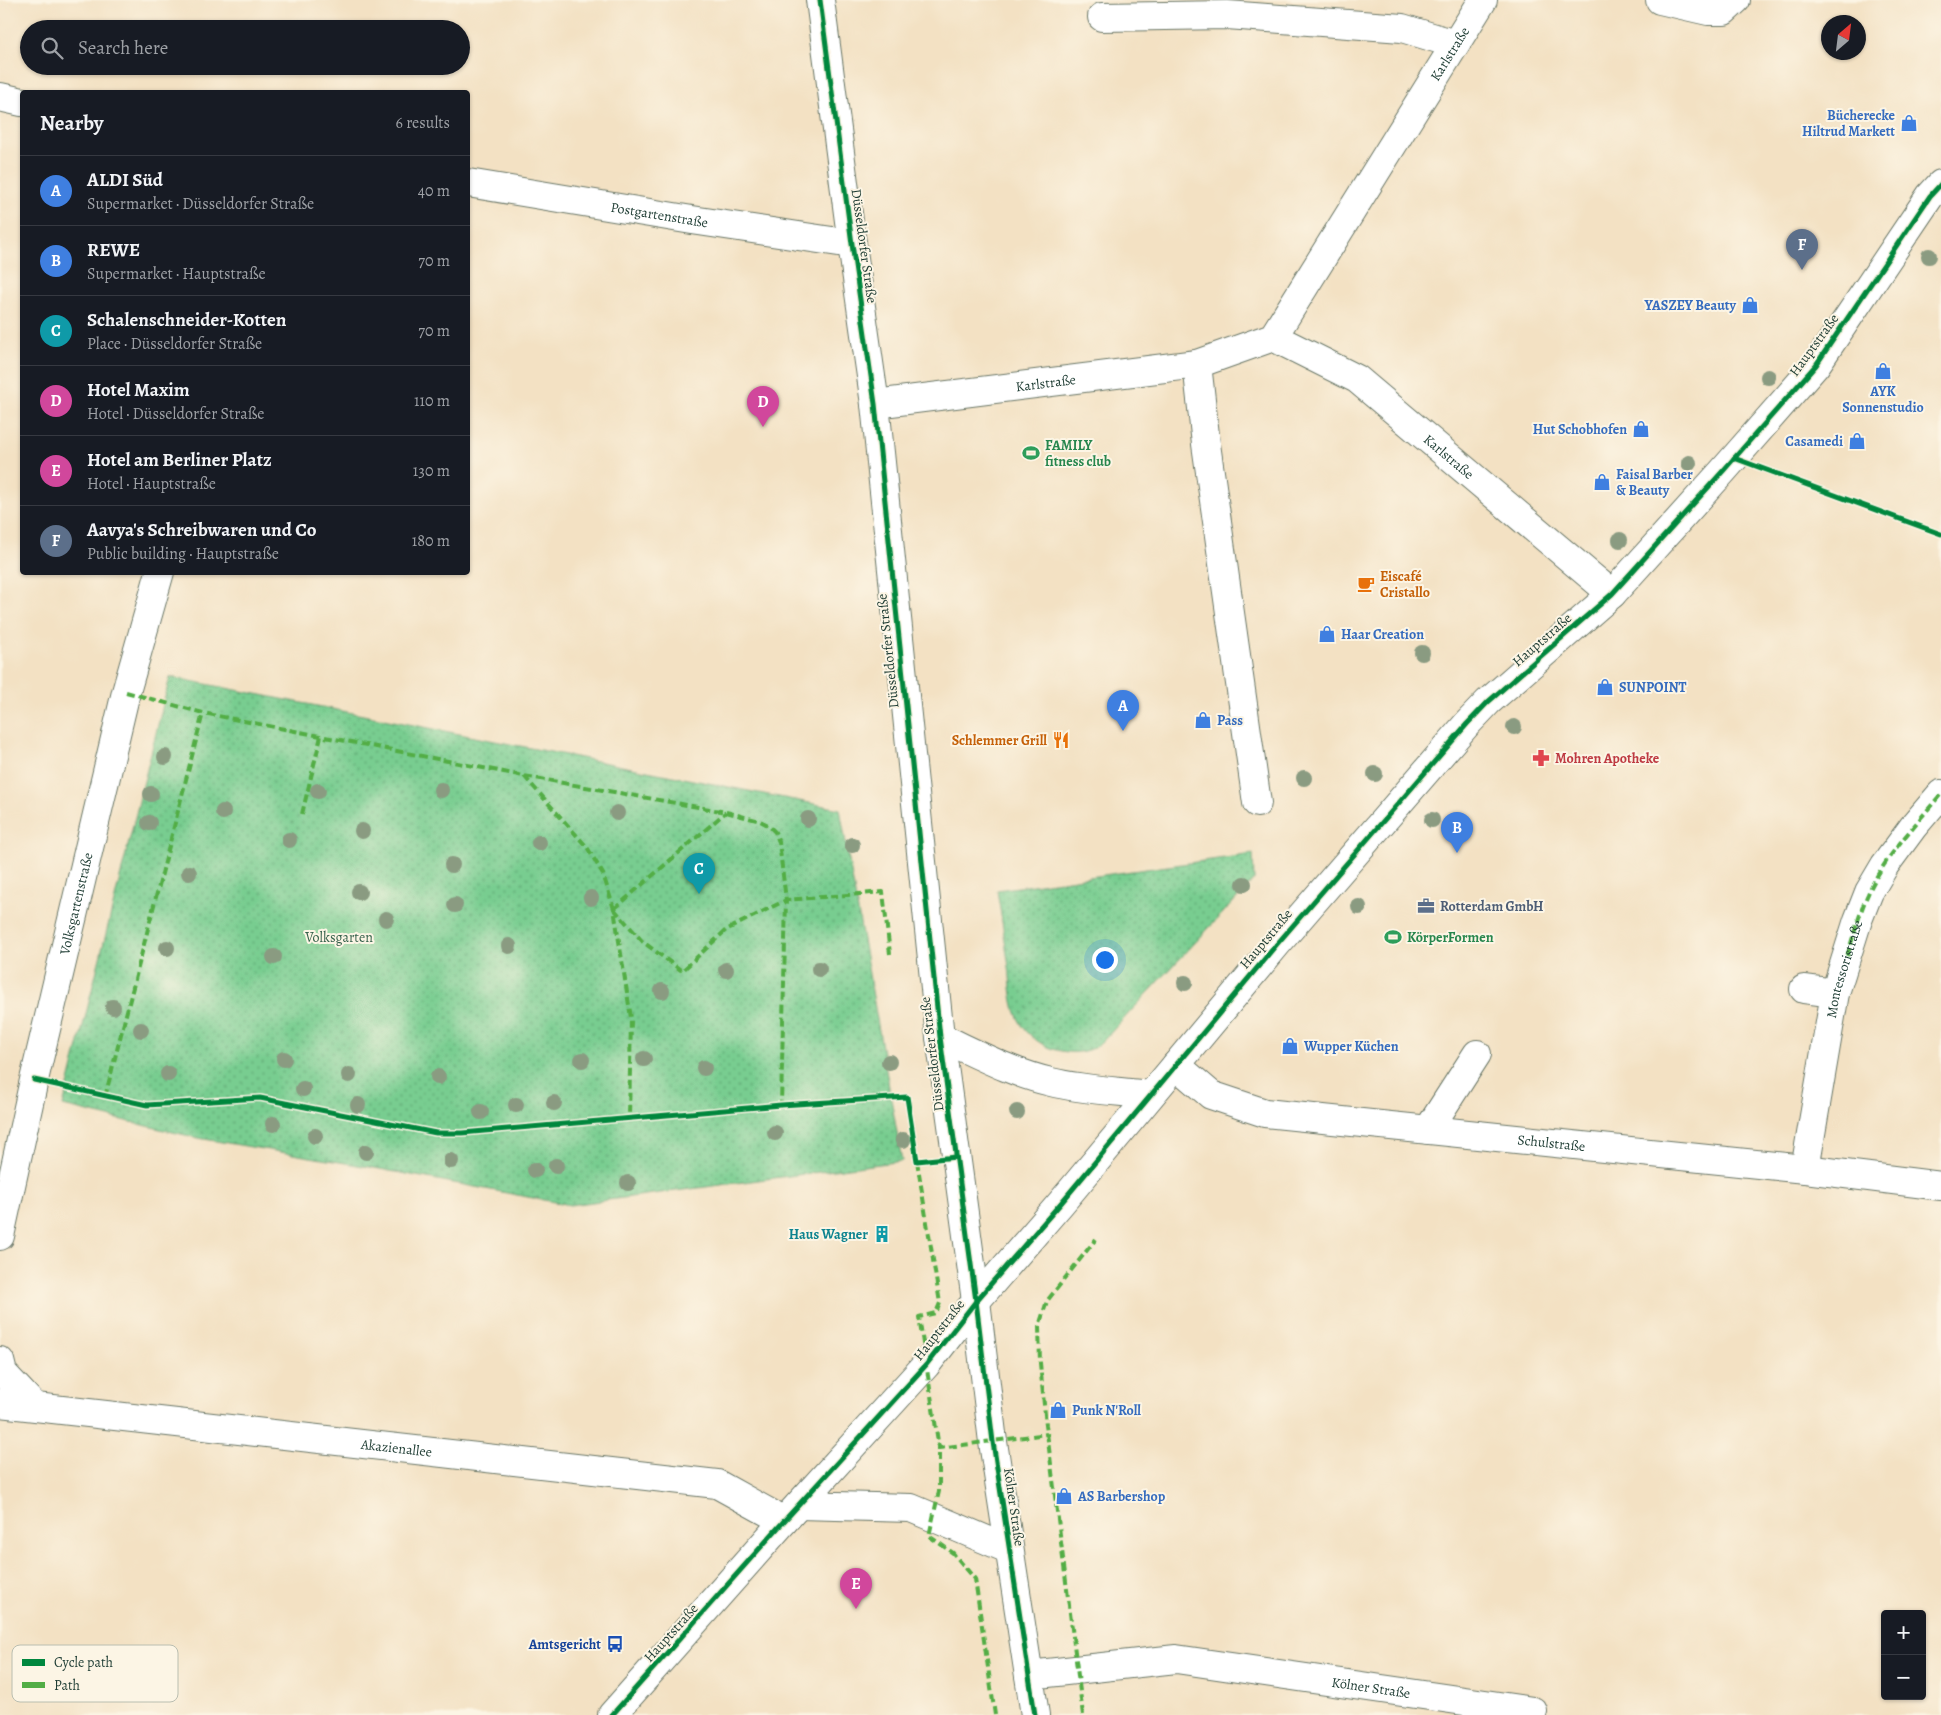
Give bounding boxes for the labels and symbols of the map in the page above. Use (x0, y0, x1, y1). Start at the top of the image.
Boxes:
north arrow (1821, 15, 1866, 60)
street label: Karlstraße (1425, 23, 1474, 84)
place label: Bücherecke Hiltrud Markett (1802, 106, 1896, 141)
shop icon: Bücherecke Hiltrud Markett (1899, 113, 1919, 133)
street label: Düsseldorfer Straße (847, 188, 881, 304)
street label: Postgartenstraße (609, 197, 709, 232)
pin: F (1786, 229, 1818, 270)
shop icon: YASZEY Beauty (1740, 295, 1760, 315)
place label: YASZEY Beauty (1643, 296, 1736, 315)
street label: Hauptstraße (1785, 310, 1843, 380)
shop icon: AYK Sonnenstudio (1873, 361, 1893, 381)
street label: Karlstraße (1014, 370, 1077, 396)
place label: AYK Sonnenstudio (1842, 382, 1924, 417)
pin: D (747, 386, 779, 427)
shop icon: Hut Schobhofen (1631, 419, 1651, 439)
place label: Hut Schobhofen (1533, 420, 1627, 439)
street label: Karlstraße (1420, 430, 1478, 483)
shop icon: Casamedi (1847, 431, 1867, 451)
place label: Casamedi (1785, 432, 1843, 451)
place label: FAMILY fitness club (1045, 436, 1111, 471)
sports icon: FAMILY fitness club (1021, 443, 1041, 463)
place label: Faisal Barber & Beauty (1616, 465, 1693, 500)
shop icon: Faisal Barber & Beauty (1592, 472, 1612, 492)
place label: Eiscafé Cristallo (1380, 567, 1430, 602)
cafe icon: Eiscafé Cristallo (1356, 574, 1376, 594)
street label: Düsseldorfer Straße (873, 593, 903, 709)
street label: Hauptstraße (1508, 609, 1576, 671)
shop icon: Haar Creation (1317, 624, 1337, 644)
place label: Haar Creation (1341, 625, 1424, 644)
shop icon: SUNPOINT (1595, 677, 1615, 697)
place label: SUNPOINT (1619, 678, 1687, 697)
pin: A (1107, 690, 1139, 731)
shop icon: Pass (1193, 710, 1213, 730)
place label: Pass (1217, 711, 1243, 730)
restaurant icon: Schlemmer Grill (1051, 730, 1071, 750)
place label: Schlemmer Grill (952, 731, 1047, 750)
pharmacy icon: Mohren Apotheke (1531, 748, 1551, 768)
place label: Mohren Apotheke (1555, 749, 1660, 768)
pin: B (1441, 812, 1473, 853)
street label: Volksgartenstraße (54, 851, 97, 958)
pin: C (683, 853, 715, 894)
office icon: Rotterdam GmbH (1416, 896, 1436, 916)
place label: Rotterdam GmbH (1440, 897, 1544, 916)
street label: Hauptstraße (1235, 905, 1297, 973)
street label: Montessoristraße (1821, 918, 1867, 1019)
sports icon: KörperFormen (1383, 927, 1403, 947)
park label: Volksgarten (304, 928, 373, 947)
place label: KörperFormen (1407, 928, 1494, 947)
your location (1092, 947, 1118, 973)
street label: Düsseldorfer Straße (916, 996, 948, 1112)
shop icon: Wupper Küchen (1280, 1036, 1300, 1056)
place label: Wupper Küchen (1303, 1037, 1399, 1056)
street label: Schulstraße (1517, 1130, 1586, 1156)
building icon: Haus Wagner (872, 1224, 892, 1244)
place label: Haus Wagner (789, 1225, 868, 1244)
street label: Hauptstraße (909, 1295, 969, 1365)
shop icon: Punk N'Roll (1048, 1400, 1068, 1420)
place label: Punk N'Roll (1072, 1401, 1141, 1420)
street label: Akazienallee (359, 1434, 433, 1461)
street label: Kölner Straße (999, 1466, 1029, 1548)
shop icon: AS Barbershop (1054, 1486, 1074, 1506)
place label: AS Barbershop (1077, 1487, 1166, 1506)
pin: E (840, 1568, 872, 1609)
street label: Hauptstraße (640, 1600, 702, 1666)
bus stop icon: Amtsgericht (605, 1634, 625, 1654)
place label: Amtsgericht (528, 1635, 601, 1654)
legend (12, 1645, 178, 1702)
text: Cycle path (54, 1653, 114, 1672)
street label: Kölner Straße (1330, 1672, 1412, 1703)
text: Path (54, 1676, 81, 1695)

